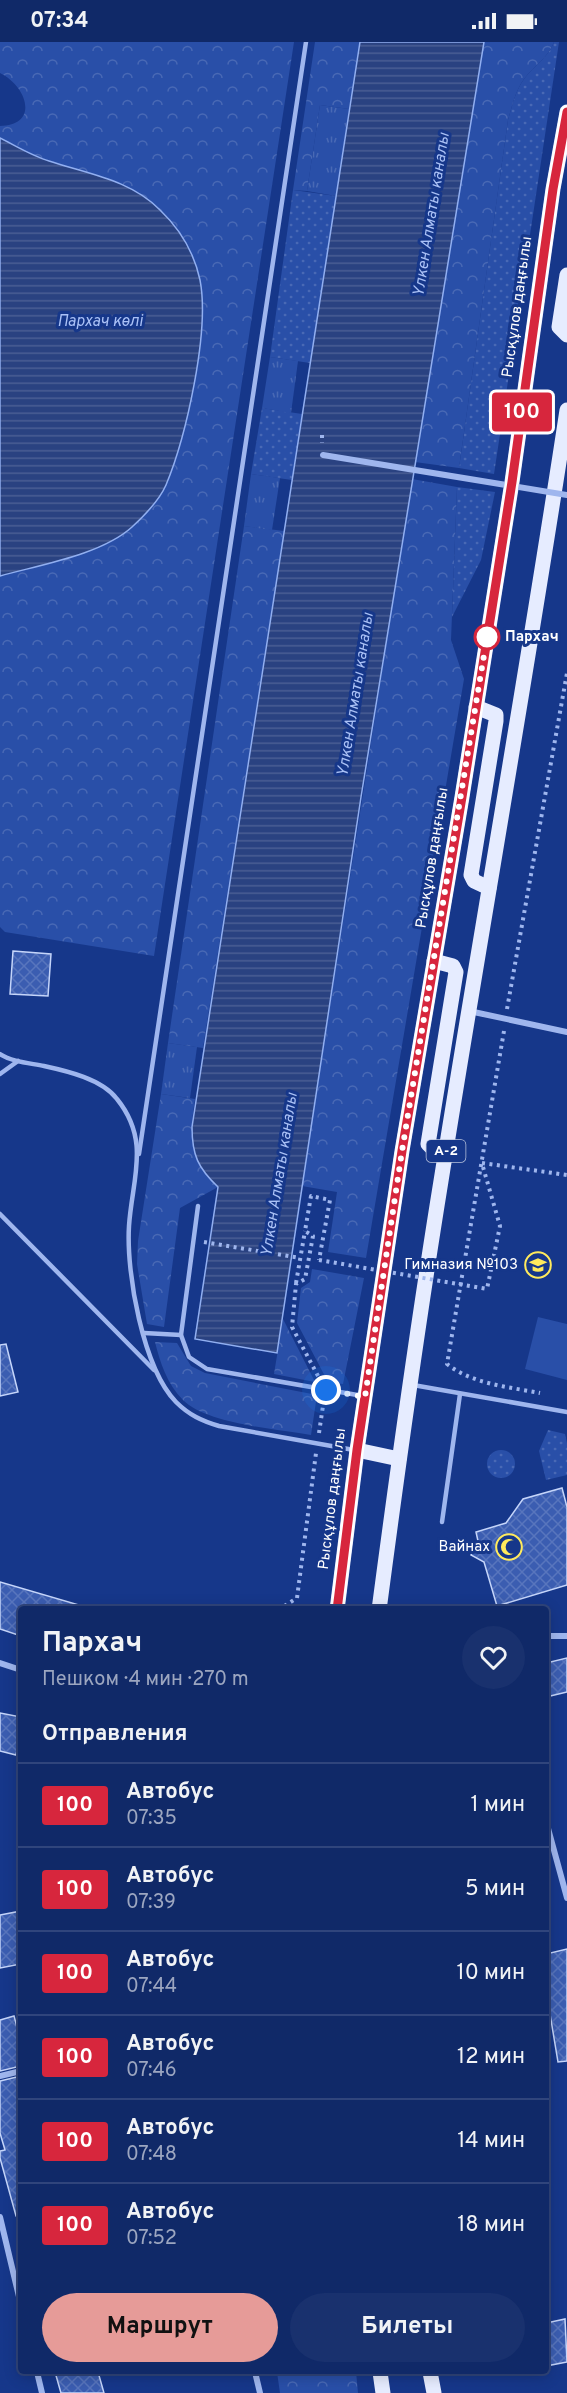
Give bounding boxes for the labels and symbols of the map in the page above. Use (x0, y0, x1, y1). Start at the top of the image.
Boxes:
water label: Үлкен Алматы каналы (409, 131, 455, 299)
street label: Рысқұлов даңғылы (499, 235, 537, 379)
water label: Пархач көлі (57, 312, 144, 332)
line badge: 100 (488, 392, 556, 431)
water label: Үлкен Алматы каналы (333, 611, 379, 779)
marker: Пархач (474, 624, 500, 650)
place label: Пархач (505, 628, 559, 647)
street label: Рысқұлов даңғылы (412, 786, 454, 930)
water label: Үлкен Алматы каналы (257, 1091, 303, 1259)
road number: A-2 (426, 1140, 466, 1162)
school or university icon: Гимназия №103 (523, 1250, 553, 1280)
place label: Гимназия №103 (404, 1256, 518, 1275)
your location (311, 1375, 341, 1405)
street label: Рысқұлов даңғылы (315, 1427, 351, 1571)
mosque icon: Вайнах (494, 1532, 524, 1562)
place label: Вайнах (438, 1538, 490, 1557)

